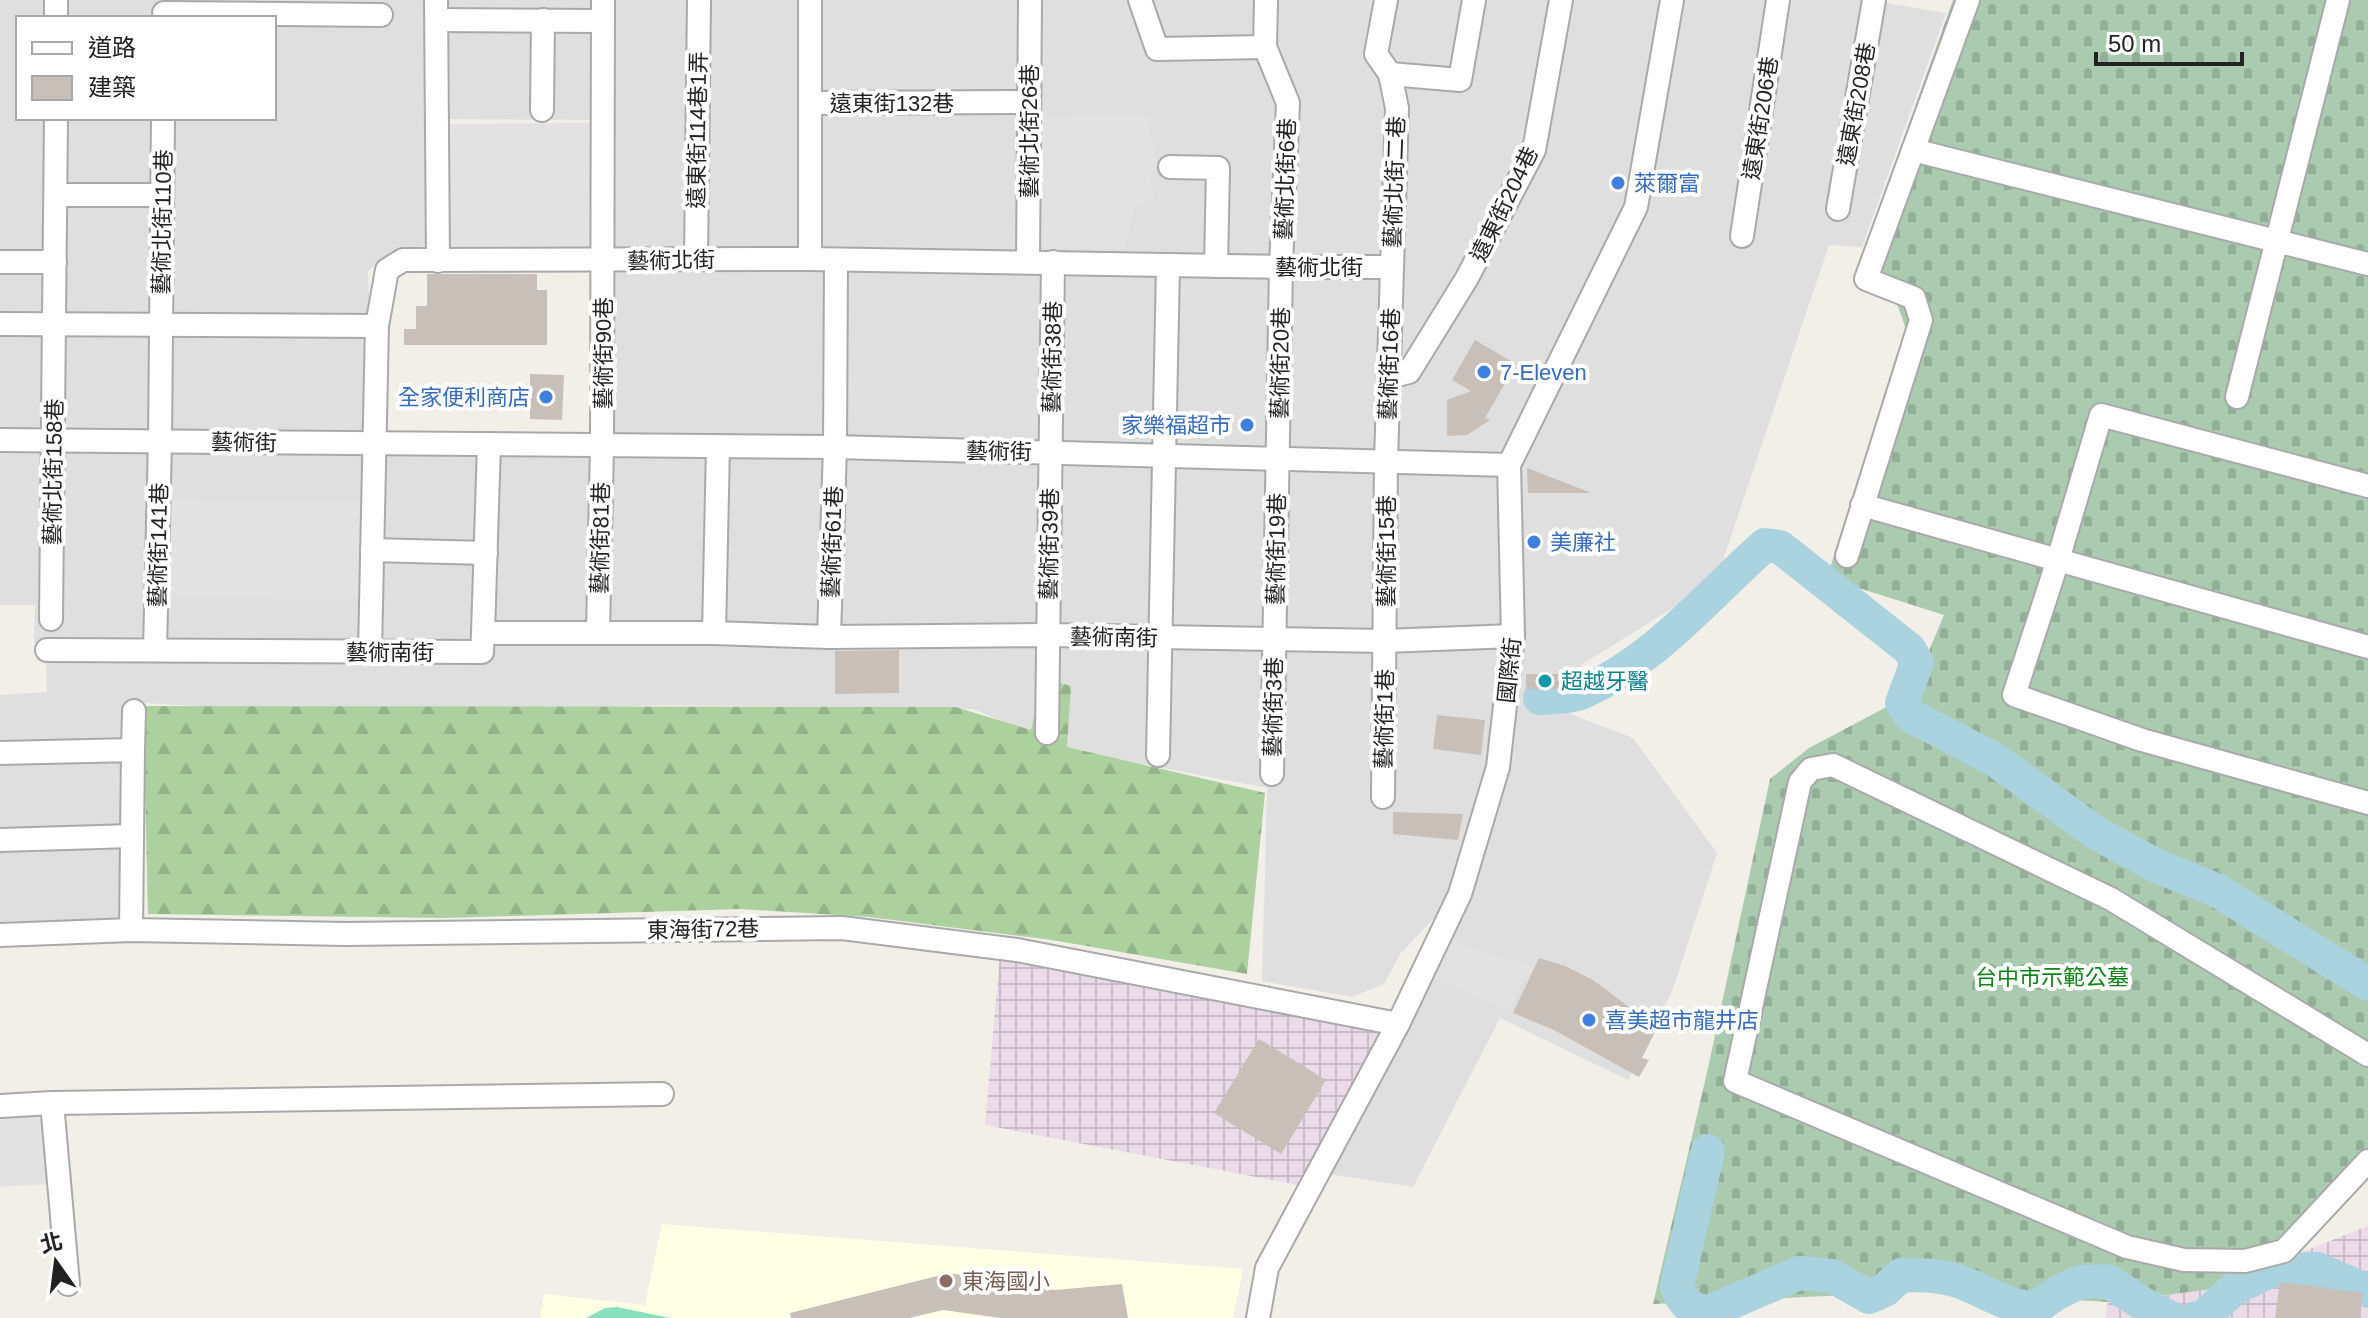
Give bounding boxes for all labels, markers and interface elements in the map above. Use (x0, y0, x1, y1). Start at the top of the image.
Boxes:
legend (16, 16, 276, 120)
scale bar (2096, 16, 2242, 66)
text: 50 m (2108, 30, 2161, 57)
text: 道路 (88, 34, 136, 61)
street label: 遠東街208巷 (1833, 41, 1880, 168)
street label: 遠東街114巷1弄 (684, 51, 711, 209)
street label: 遠東街206巷 (1738, 55, 1783, 182)
street label: 藝術北街26巷 (1017, 64, 1042, 198)
text: 建築 (88, 74, 136, 101)
street label: 遠東街132巷 (830, 91, 954, 116)
street label: 藝術北街二巷 (1380, 116, 1409, 248)
street label: 藝術北街6巷 (1271, 117, 1300, 241)
street label: 遠東街204巷 (1466, 143, 1543, 266)
street label: 藝術北街110巷 (149, 149, 176, 295)
place label: 萊爾富 (1634, 171, 1700, 196)
marker: 萊爾富 (1609, 174, 1627, 192)
street label: 藝術北街 (627, 247, 715, 274)
street label: 藝術北街 (1275, 255, 1363, 280)
street label: 藝術街90巷 (591, 297, 616, 409)
street label: 藝術街38巷 (1039, 301, 1066, 413)
street label: 藝術街20巷 (1267, 307, 1294, 419)
street label: 藝術街16巷 (1375, 307, 1404, 421)
place label: 7-Eleven (1500, 360, 1587, 385)
marker: 7-Eleven (1475, 363, 1493, 381)
place label: 全家便利商店 (398, 385, 530, 410)
marker: 全家便利商店 (537, 388, 555, 406)
street label: 藝術北街158巷 (40, 398, 67, 546)
place label: 家樂福超市 (1121, 413, 1231, 438)
marker: 家樂福超市 (1238, 416, 1256, 434)
street label: 藝術街 (211, 429, 277, 456)
street label: 藝術街 (966, 438, 1032, 465)
street label: 藝術街141巷 (145, 482, 172, 608)
street label: 藝術街81巷 (587, 482, 614, 594)
street label: 藝術街61巷 (818, 485, 847, 599)
street label: 藝術街39巷 (1036, 488, 1063, 600)
street label: 藝術街19巷 (1263, 493, 1290, 605)
street label: 藝術街15巷 (1374, 495, 1399, 607)
place label: 美廉社 (1550, 530, 1616, 555)
marker: 美廉社 (1525, 533, 1543, 551)
street label: 藝術南街 (1070, 624, 1158, 651)
street label: 國際街 (1494, 636, 1525, 704)
street label: 藝術南街 (346, 640, 434, 665)
street label: 藝術街3巷 (1260, 657, 1287, 757)
street label: 藝術街1巷 (1371, 669, 1398, 769)
place label: 超越牙醫 (1561, 669, 1649, 694)
marker: 超越牙醫 (1536, 672, 1554, 690)
street label: 東海街72巷 (647, 916, 759, 943)
park label: 台中市示範公墓 (1975, 965, 2129, 990)
place label: 喜美超市龍井店 (1605, 1008, 1759, 1033)
marker: 喜美超市龍井店 (1580, 1011, 1598, 1029)
north arrow (16, 1222, 96, 1302)
text: 北 (38, 1228, 65, 1258)
place label: 東海國小 (962, 1269, 1050, 1294)
marker: 東海國小 (937, 1272, 955, 1290)

